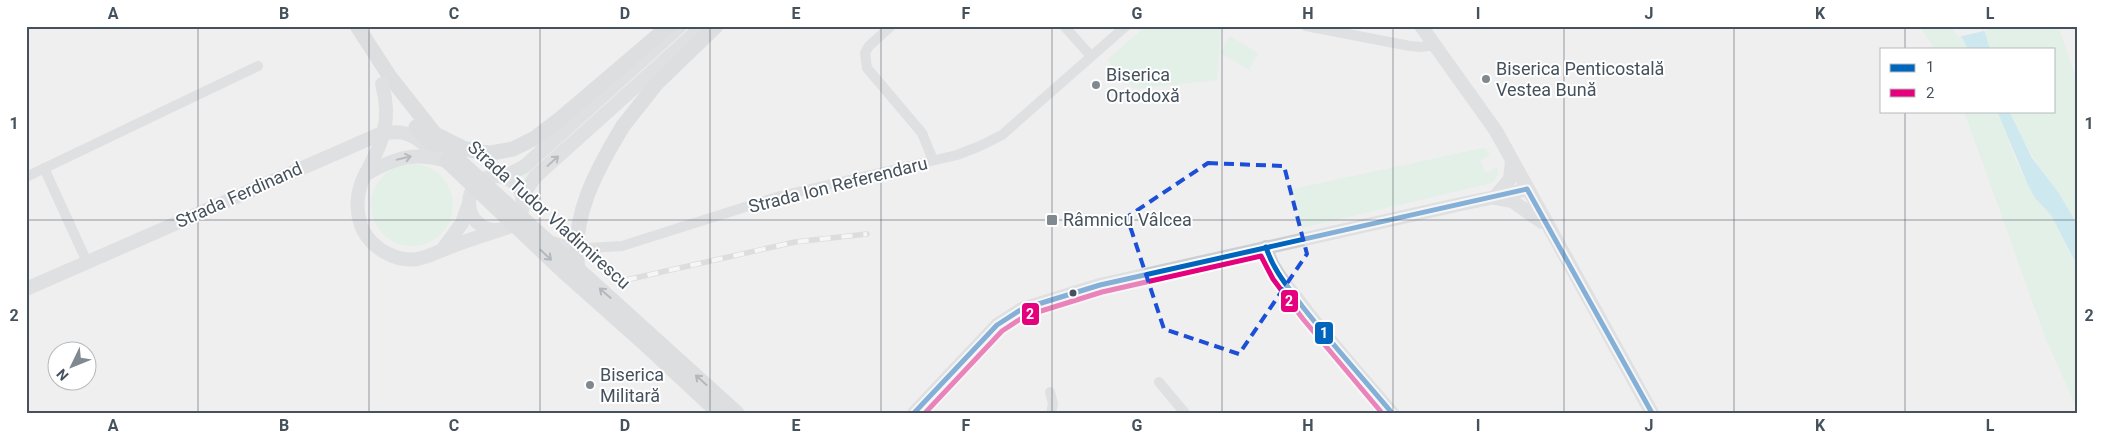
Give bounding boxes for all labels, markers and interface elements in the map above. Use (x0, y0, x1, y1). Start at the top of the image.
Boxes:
text: A (108, 4, 119, 23)
text: B (279, 4, 289, 23)
text: C (449, 4, 459, 23)
text: D (620, 4, 630, 23)
text: E (792, 4, 801, 23)
text: F (962, 4, 971, 23)
text: G (1132, 4, 1143, 23)
text: H (1302, 4, 1314, 23)
text: I (1476, 4, 1480, 23)
text: J (1645, 4, 1653, 23)
text: K (1815, 4, 1826, 23)
text: L (1986, 4, 1995, 23)
legend (1880, 48, 2056, 112)
place label: Biserica Penticostală Vestea Bună (1496, 58, 1664, 100)
text: 1 (1926, 58, 1934, 76)
place label: Biserica Ortodoxă (1106, 64, 1180, 106)
marker: Biserica Penticostală Vestea Bună (1480, 73, 1492, 85)
marker: Biserica Ortodoxă (1090, 79, 1102, 91)
text: 2 (1926, 84, 1934, 102)
text: 1 (9, 114, 19, 133)
text: 1 (2084, 114, 2094, 133)
street label: Strada Tudor Vladimirescu (464, 136, 635, 293)
street label: Strada Ion Referendaru (746, 152, 930, 217)
one-way arrow (396, 153, 412, 162)
one-way arrow (547, 155, 560, 166)
street label: Strada Ferdinand (172, 157, 305, 232)
place label: Râmnicu Vâlcea (1063, 209, 1192, 230)
marker: Râmnicu Vâlcea (1045, 213, 1059, 227)
one-way arrow (539, 249, 552, 261)
one-way arrow (599, 288, 612, 299)
unlabelled marker (1068, 288, 1078, 298)
line badge: 2 (1280, 289, 1299, 313)
text: 2 (1285, 293, 1293, 309)
line badge: 2 (1021, 302, 1040, 326)
text: 2 (9, 306, 19, 325)
text: 2 (1026, 306, 1034, 322)
text: 2 (2084, 306, 2094, 325)
line badge: 1 (1314, 321, 1334, 345)
text: 1 (1320, 325, 1328, 341)
north arrow (48, 342, 98, 392)
place label: Biserica Militară (600, 364, 664, 406)
text: N (53, 366, 72, 384)
one-way arrow (694, 374, 707, 386)
marker: Biserica Militară (584, 379, 596, 391)
text: A (108, 416, 119, 435)
text: B (279, 416, 289, 435)
text: C (449, 416, 459, 435)
text: D (620, 416, 630, 435)
text: E (792, 416, 801, 435)
text: F (962, 416, 971, 435)
text: G (1132, 416, 1143, 435)
text: H (1302, 416, 1314, 435)
text: I (1476, 416, 1480, 435)
text: J (1645, 416, 1653, 435)
text: K (1815, 416, 1826, 435)
text: L (1986, 416, 1995, 435)

